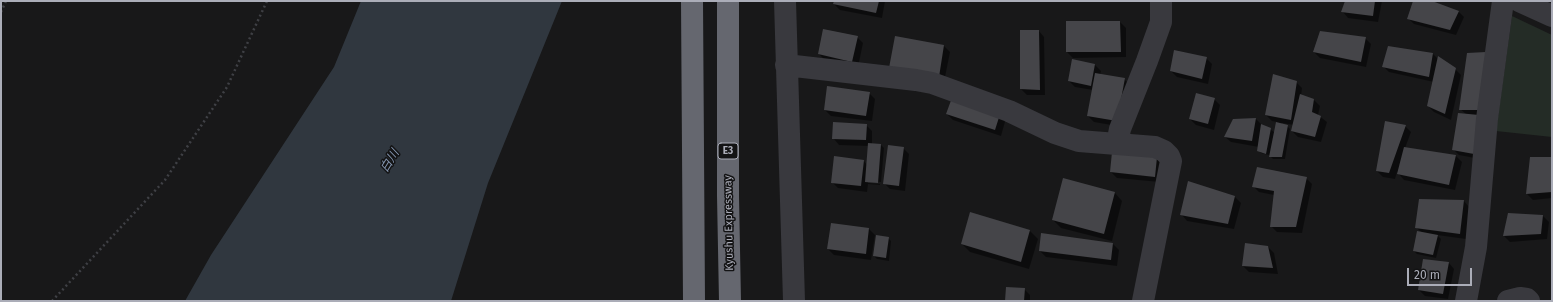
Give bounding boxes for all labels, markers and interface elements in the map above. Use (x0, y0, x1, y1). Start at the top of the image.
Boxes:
road number: E3 (718, 143, 738, 159)
water label: 白川 (378, 147, 402, 175)
street label: Kyushu Expressway (722, 175, 736, 271)
scale bar (1409, 260, 1474, 286)
text: 20 m (1414, 268, 1440, 282)

